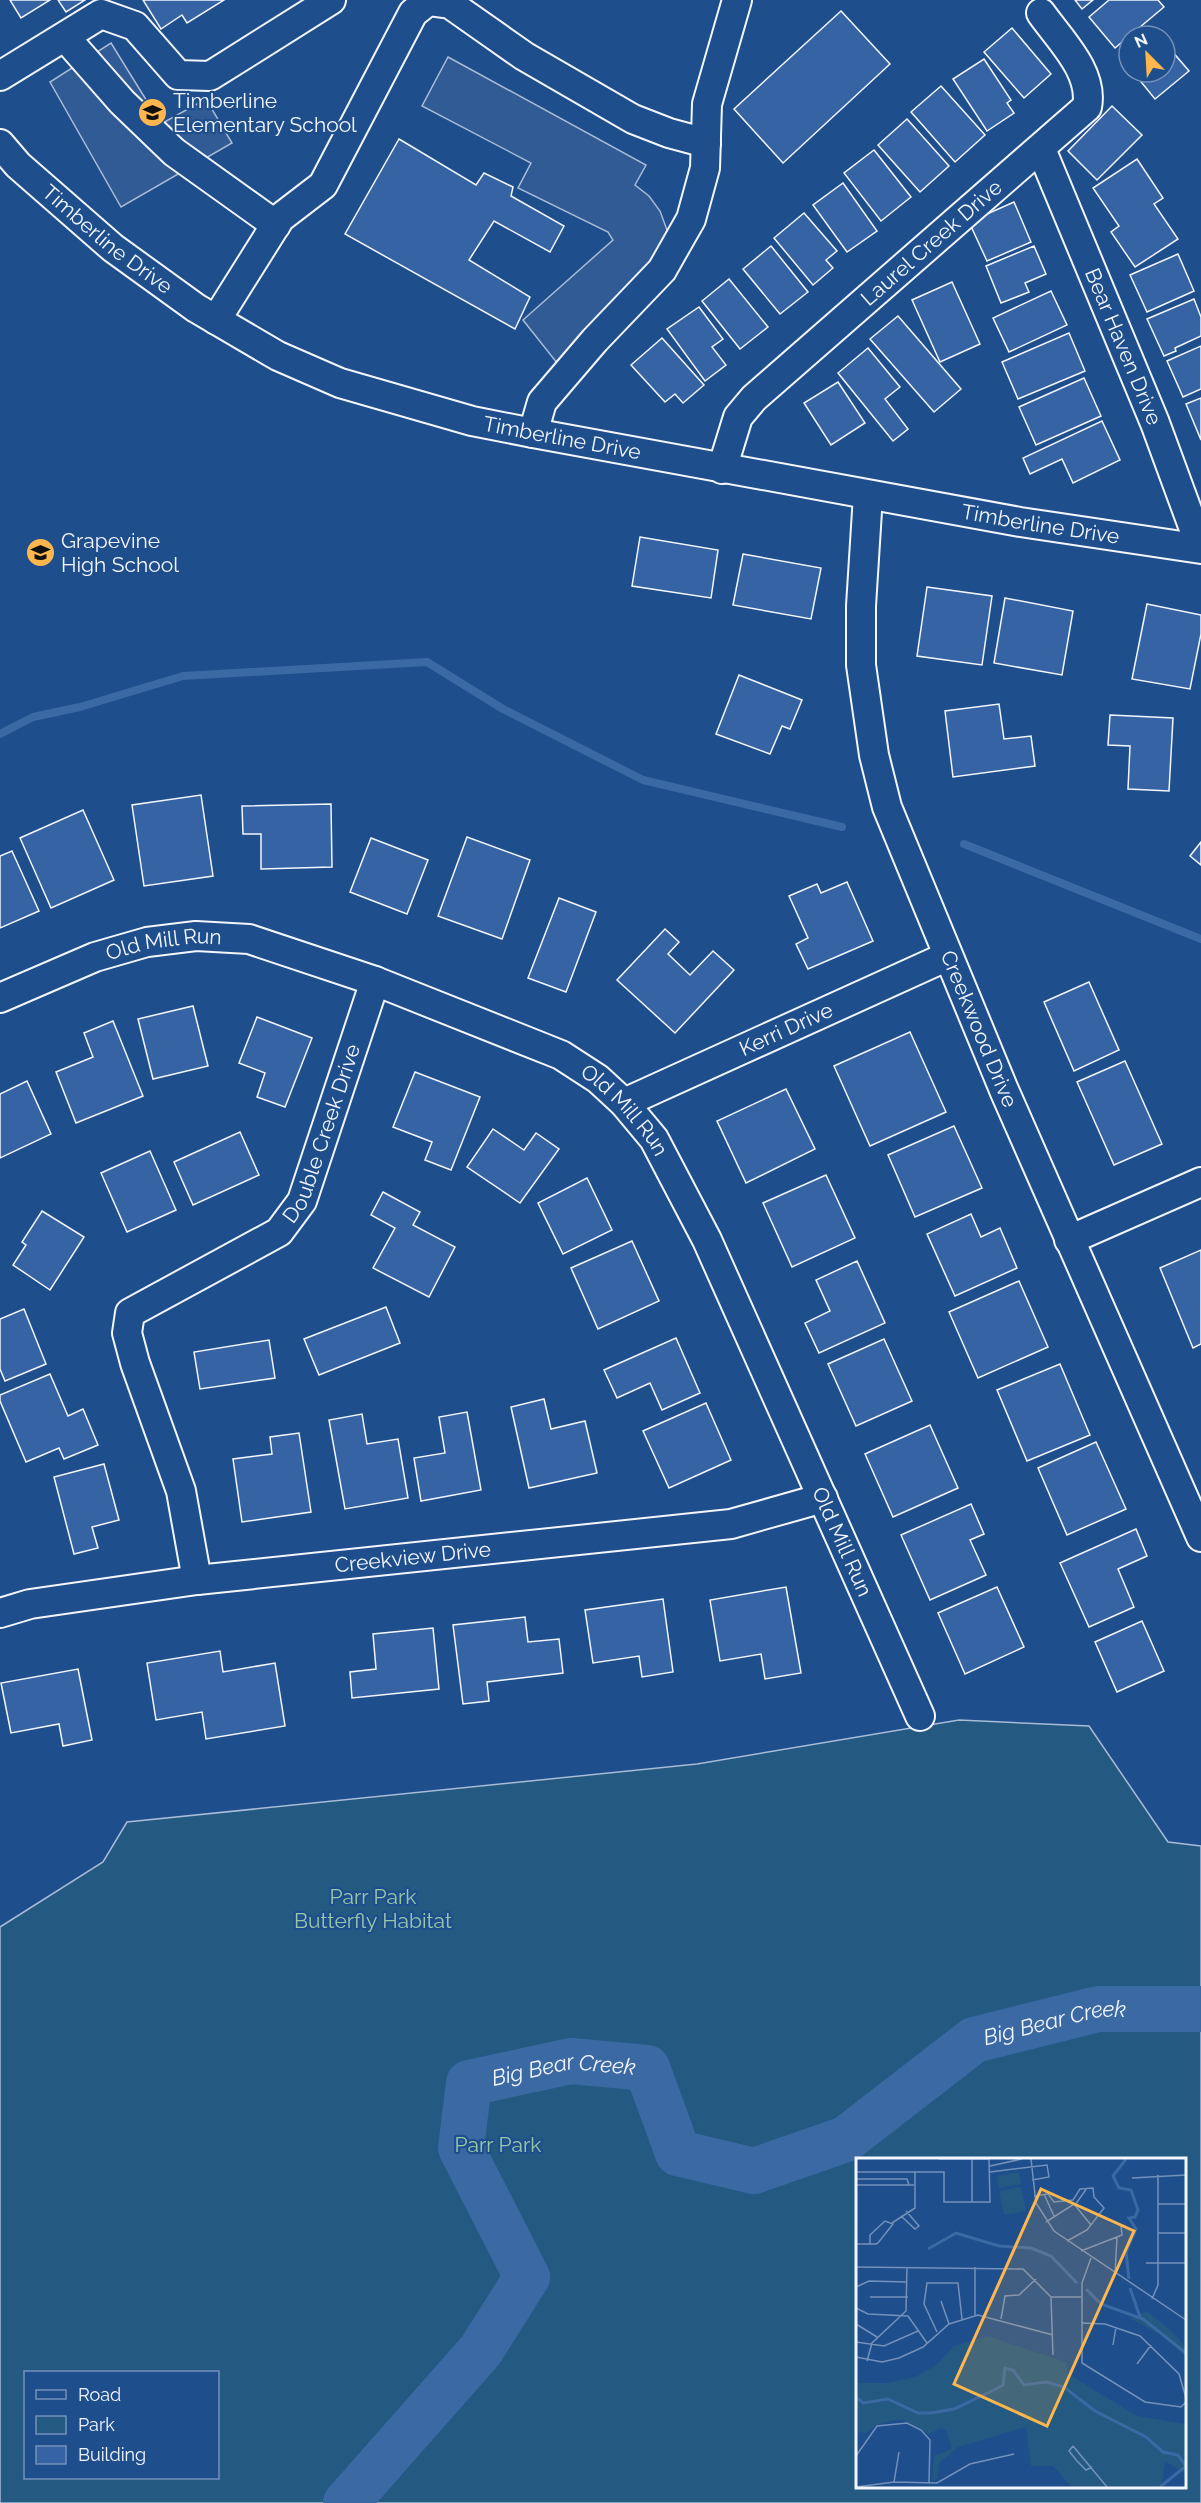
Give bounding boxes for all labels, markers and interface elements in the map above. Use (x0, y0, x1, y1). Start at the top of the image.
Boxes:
north arrow (1117, 24, 1177, 84)
text: N (1132, 30, 1151, 52)
place label: Timberline Elementary School (173, 88, 357, 137)
school or university icon: Timberline Elementary School (136, 97, 168, 129)
street label: Laurel Creek Drive (856, 174, 1007, 311)
street label: Timberline Drive (38, 179, 177, 299)
street label: Bear Haven Drive (1080, 264, 1167, 428)
street label: Timberline Drive (481, 411, 643, 464)
street label: Timberline Drive (959, 499, 1121, 549)
place label: Grapevine High School (61, 528, 179, 577)
school or university icon: Grapevine High School (24, 537, 56, 569)
street label: Old Mill Run (103, 923, 222, 965)
street label: Creekwood Drive (936, 947, 1023, 1111)
street label: Kerri Drive (735, 997, 837, 1061)
street label: Double Creek Drive (277, 1041, 365, 1228)
street label: Old Mill Run (577, 1058, 674, 1160)
street label: Old Mill Run (807, 1483, 878, 1600)
street label: Creekview Drive (333, 1536, 492, 1577)
park label: Parr Park Butterfly Habitat (294, 1884, 452, 1933)
water label: Big Bear Creek (980, 1995, 1126, 2050)
water label: Big Bear Creek (489, 2047, 637, 2091)
park label: Parr Park (455, 2132, 541, 2157)
inset map (856, 2158, 1186, 2488)
legend (24, 2371, 219, 2479)
text: Road (78, 2384, 121, 2405)
text: Park (78, 2414, 115, 2435)
text: Building (78, 2444, 146, 2465)

